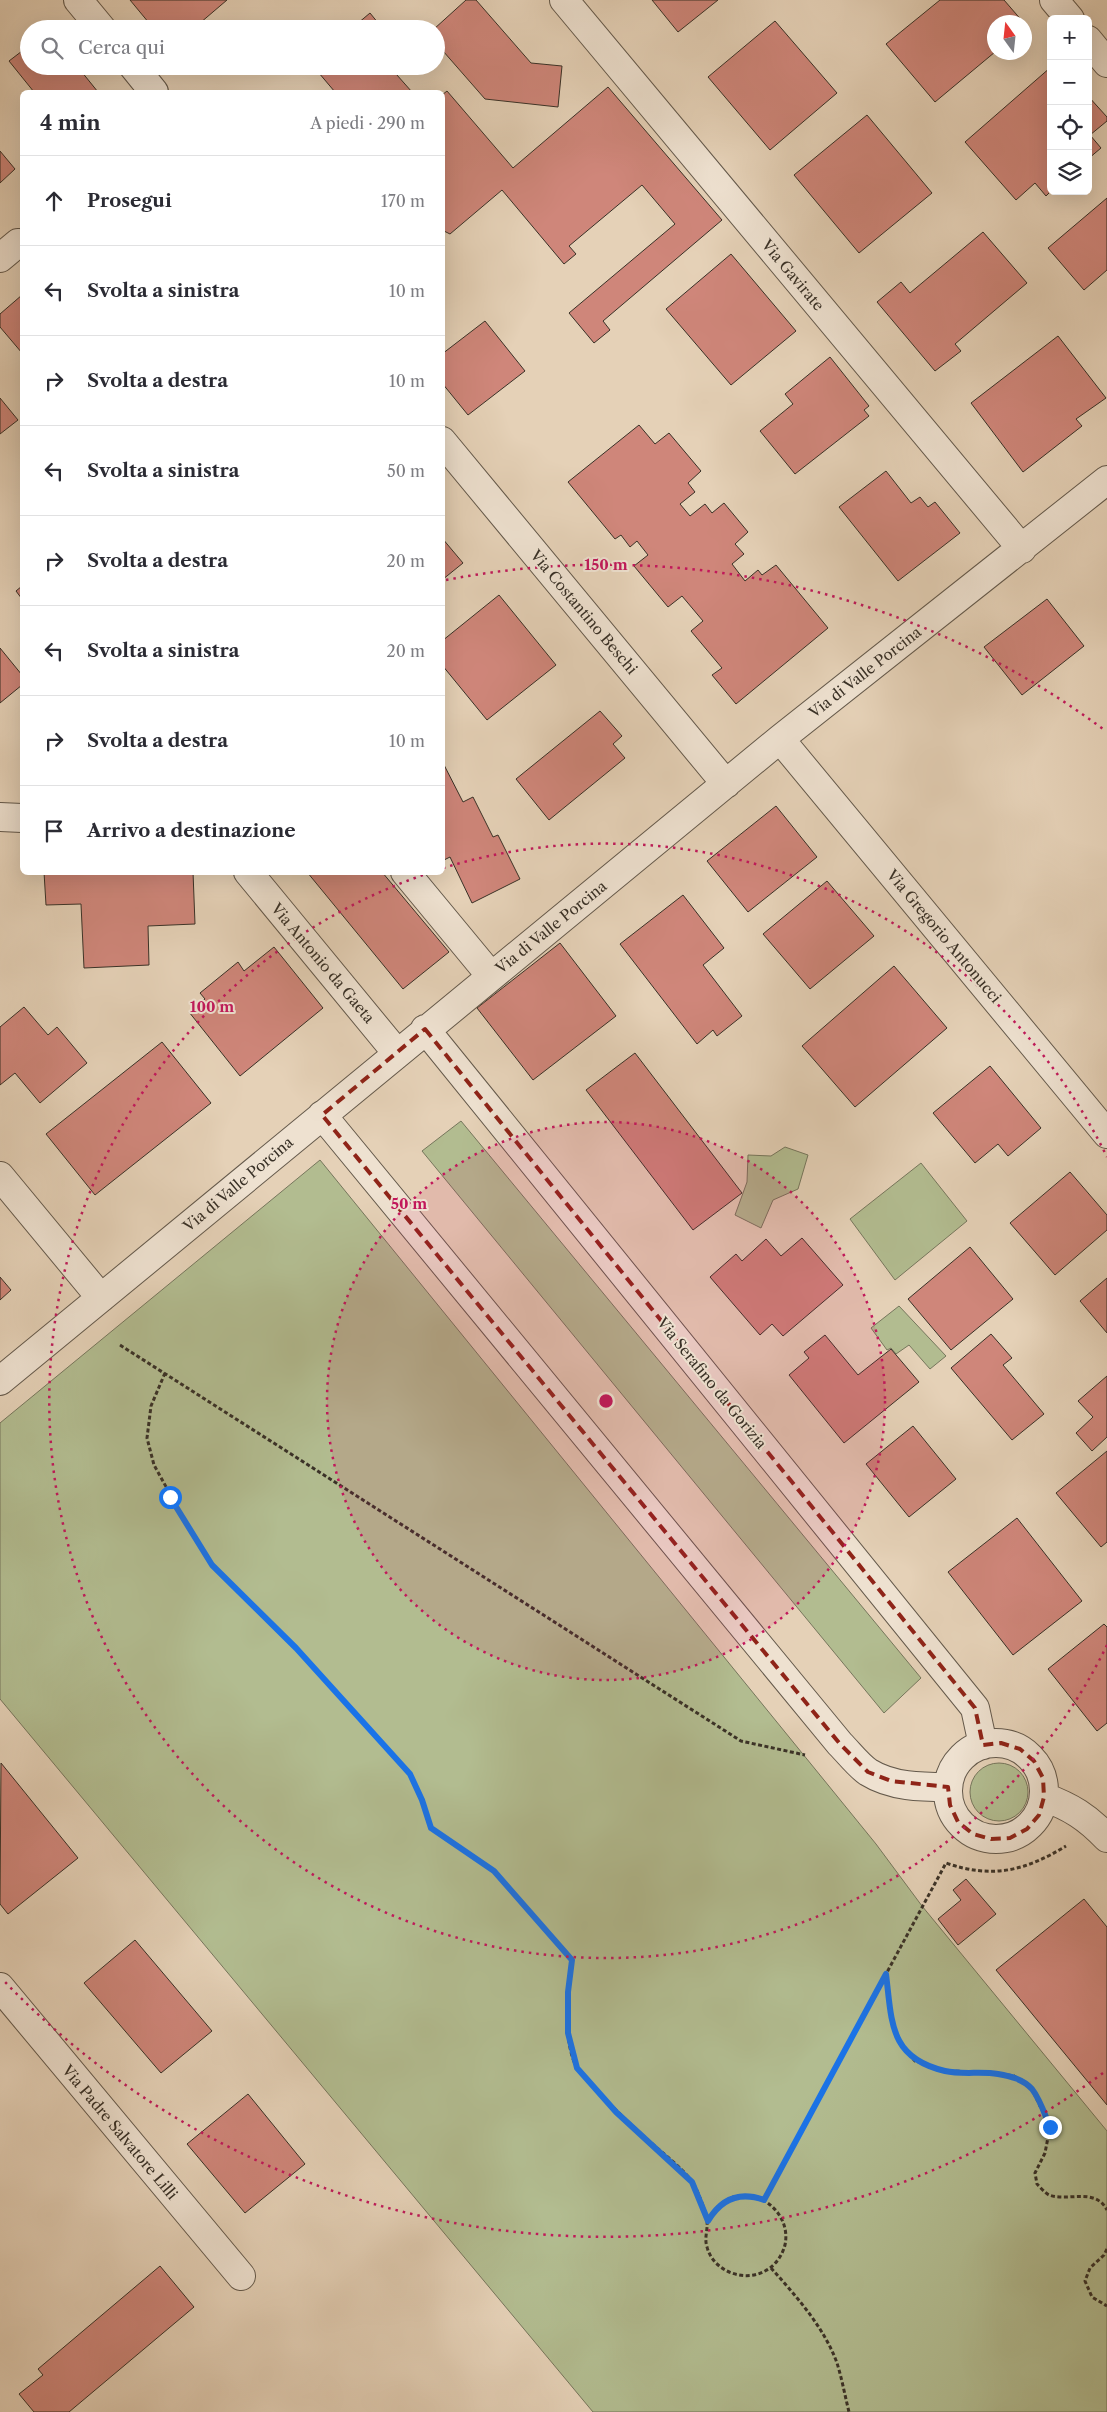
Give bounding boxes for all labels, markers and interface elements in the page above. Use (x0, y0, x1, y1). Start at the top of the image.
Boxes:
north arrow (987, 15, 1032, 60)
map controls (1047, 15, 1092, 195)
button: + (1047, 15, 1092, 60)
search box (20, 20, 445, 75)
icon: search (38, 34, 66, 62)
text: Cerca qui (78, 36, 165, 59)
button: − (1047, 60, 1092, 105)
button: locate (1047, 105, 1092, 150)
text: 4 min (40, 110, 101, 135)
text: A piedi · 290 m (310, 113, 425, 133)
button: layers (1047, 150, 1092, 195)
icon: ahead (40, 187, 68, 215)
text: Prosegui (87, 189, 172, 212)
text: 170 m (381, 191, 425, 211)
street label: Via Gavirate (757, 235, 828, 315)
icon: left (40, 277, 68, 305)
text: Svolta a sinistra (87, 279, 240, 302)
text: 10 m (389, 281, 425, 301)
icon: right (40, 367, 68, 395)
text: Svolta a destra (87, 369, 228, 392)
text: 10 m (389, 371, 425, 391)
icon: left (40, 457, 68, 485)
text: Svolta a sinistra (87, 459, 240, 482)
text: 50 m (387, 461, 425, 481)
street label: Via Costantino Beschi (526, 545, 642, 678)
icon: right (40, 547, 68, 575)
text: Svolta a destra (87, 549, 228, 572)
text: 20 m (386, 551, 425, 571)
text: 150 m (584, 555, 628, 574)
street label: Via di Valle Porcina (804, 622, 925, 722)
icon: left (40, 637, 68, 665)
text: Svolta a sinistra (87, 639, 240, 662)
text: 20 m (386, 641, 425, 661)
icon: right (40, 727, 68, 755)
text: Svolta a destra (87, 729, 228, 752)
text: 10 m (389, 731, 425, 751)
icon: arrive (40, 817, 68, 845)
text: Arrivo a destinazione (87, 819, 296, 842)
street label: Via Gregorio Antonucci (882, 865, 1006, 1007)
street label: Via di Valle Porcina (491, 876, 610, 978)
street label: Via Antonio da Gaeta (267, 898, 379, 1027)
text: 100 m (190, 997, 234, 1016)
street label: Via di Valle Porcina (178, 1132, 297, 1236)
text: 50 m (391, 1194, 427, 1213)
street label: Via Serafino da Gorizia (652, 1313, 771, 1453)
centre of rings (597, 1392, 615, 1410)
route start (159, 1486, 182, 1509)
street label: Via Padre Salvatore Lilli (57, 2060, 182, 2204)
route end (1039, 2116, 1062, 2139)

